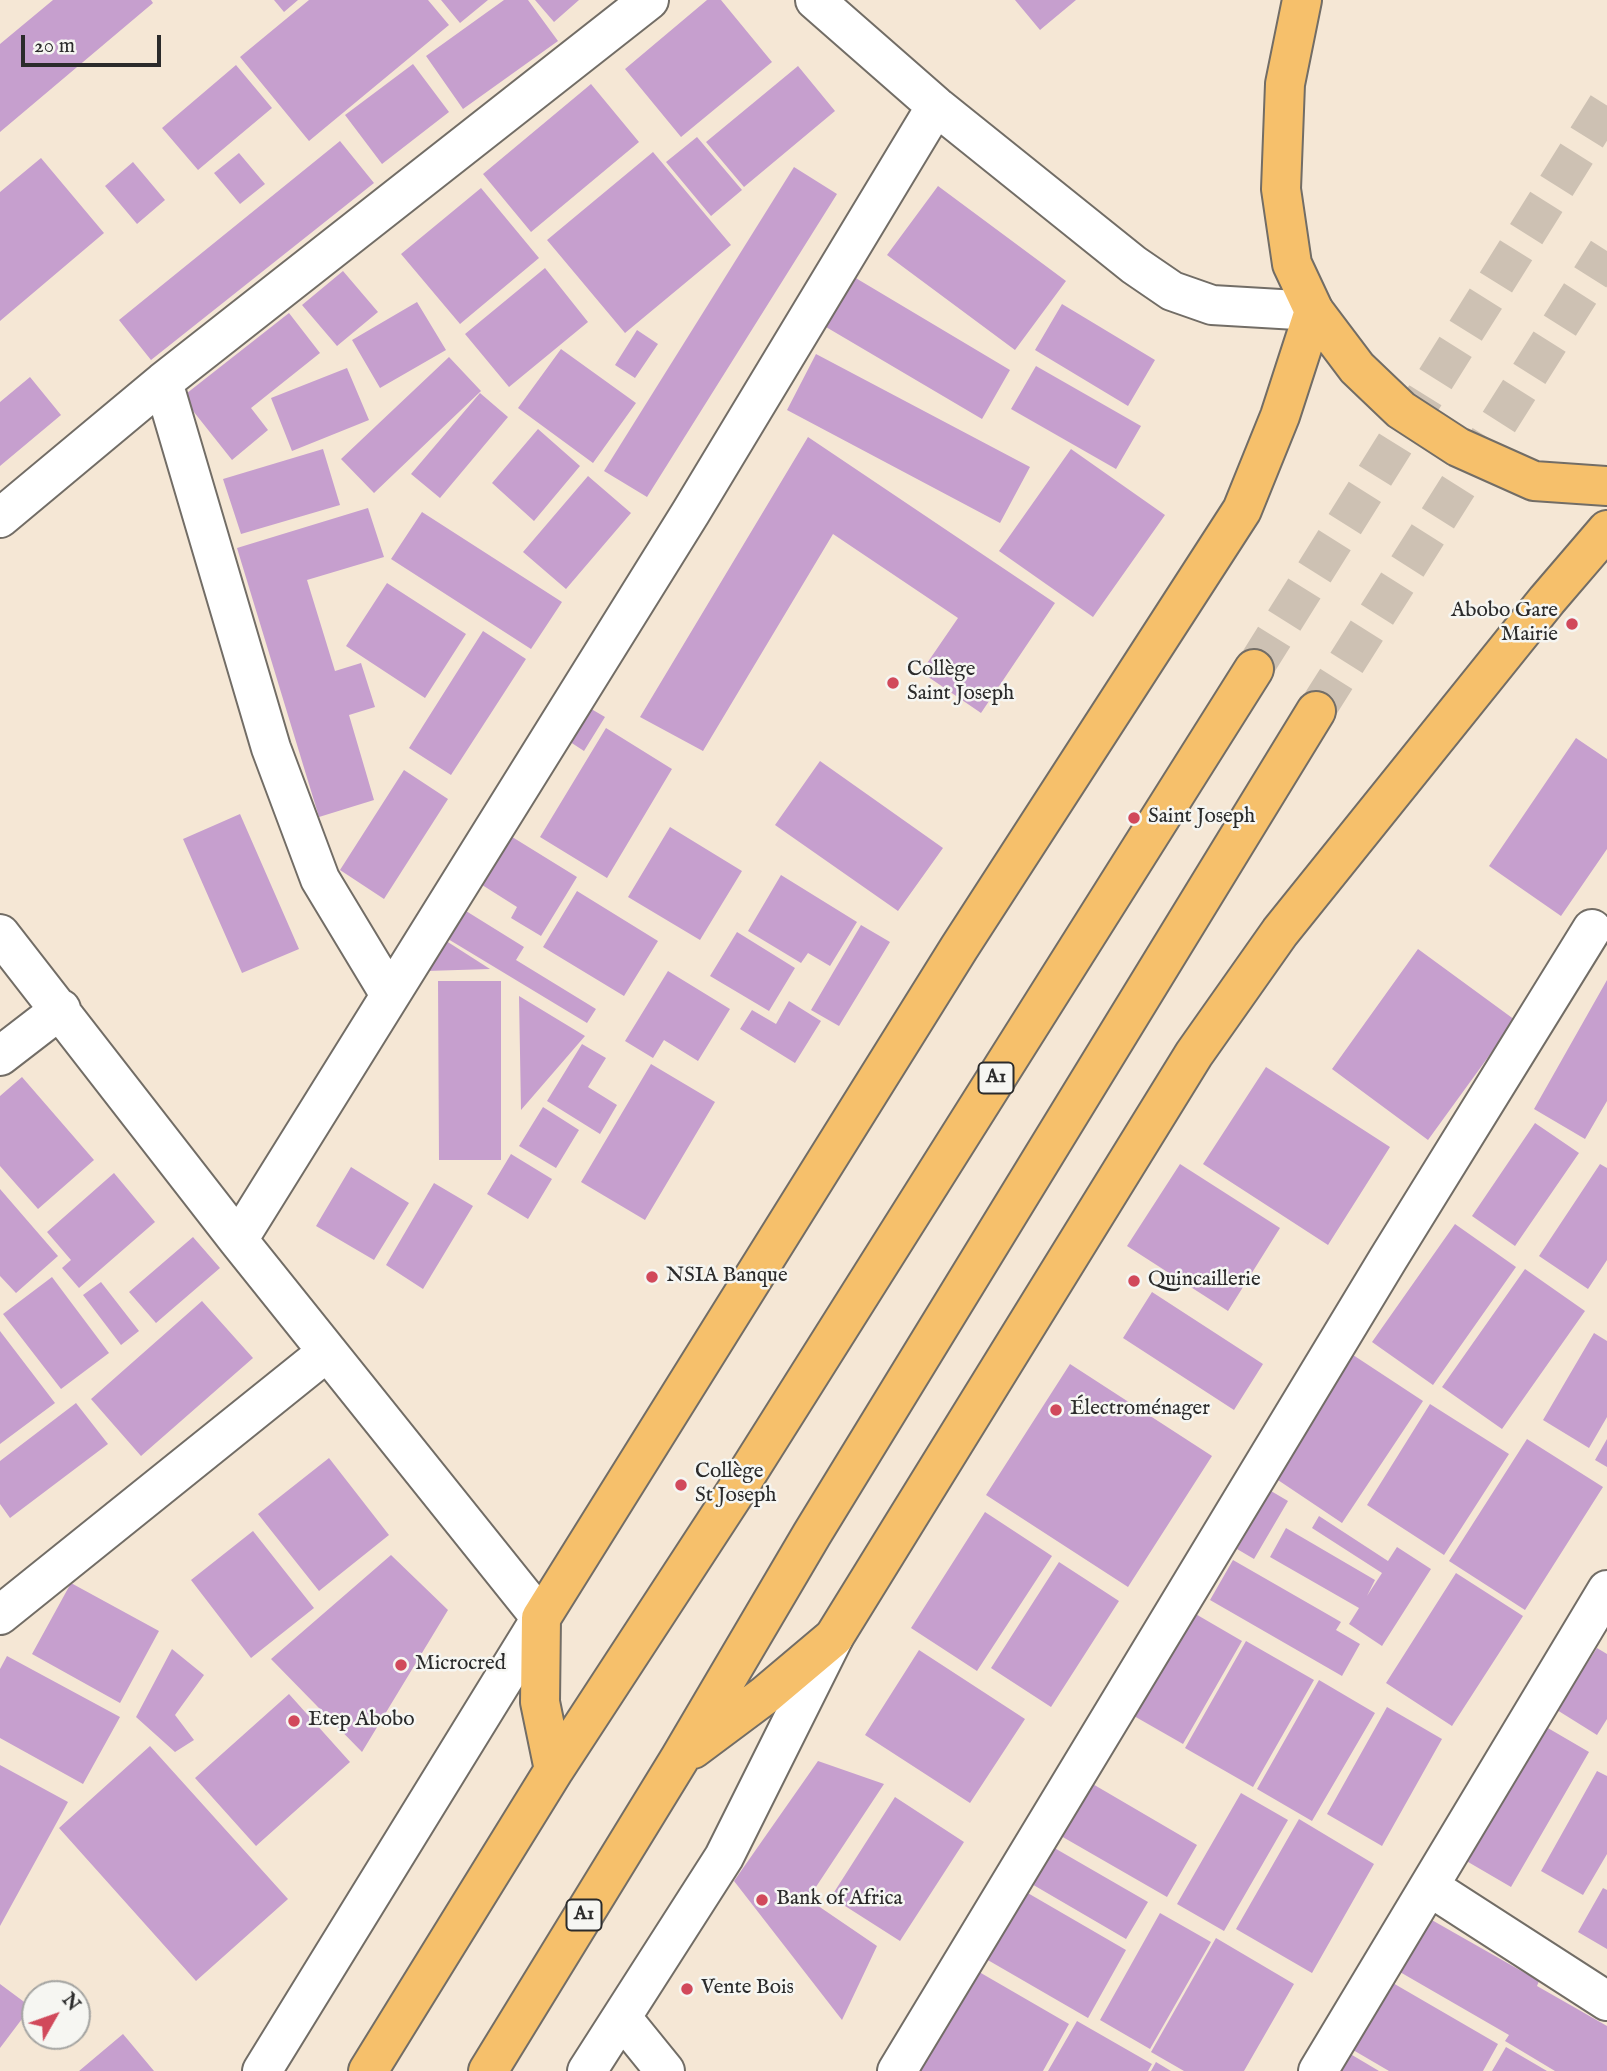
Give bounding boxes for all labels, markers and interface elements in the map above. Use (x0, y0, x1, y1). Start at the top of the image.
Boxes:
scale bar (24, 21, 164, 65)
text: 20 m (34, 33, 75, 60)
place label: Abobo Gare Mairie (1451, 599, 1558, 649)
marker: Abobo Gare Mairie (1564, 616, 1580, 632)
place label: Collège Saint Joseph (907, 658, 1014, 708)
marker: Collège Saint Joseph (885, 675, 901, 691)
place label: Saint Joseph (1148, 805, 1255, 831)
marker: Saint Joseph (1126, 810, 1142, 826)
road number: A1 (978, 1062, 1014, 1094)
place label: NSIA Banque (666, 1264, 788, 1290)
place label: Quincaillerie (1148, 1268, 1261, 1294)
marker: NSIA Banque (644, 1269, 660, 1285)
marker: Quincaillerie (1126, 1273, 1142, 1289)
place label: Électroménager (1070, 1397, 1210, 1423)
marker: Électroménager (1048, 1402, 1064, 1418)
place label: Collège St Joseph (695, 1460, 776, 1510)
marker: Collège St Joseph (673, 1477, 689, 1493)
place label: Microcred (415, 1652, 506, 1678)
marker: Microcred (393, 1657, 409, 1673)
place label: Etep Abobo (308, 1708, 415, 1734)
marker: Etep Abobo (286, 1713, 302, 1729)
place label: Bank of Africa (776, 1887, 903, 1913)
marker: Bank of Africa (754, 1892, 770, 1908)
road number: A1 (566, 1899, 602, 1930)
place label: Vente Bois (701, 1976, 794, 2002)
north arrow (21, 1980, 91, 2050)
marker: Vente Bois (679, 1981, 695, 1997)
text: N (56, 1989, 85, 2017)

